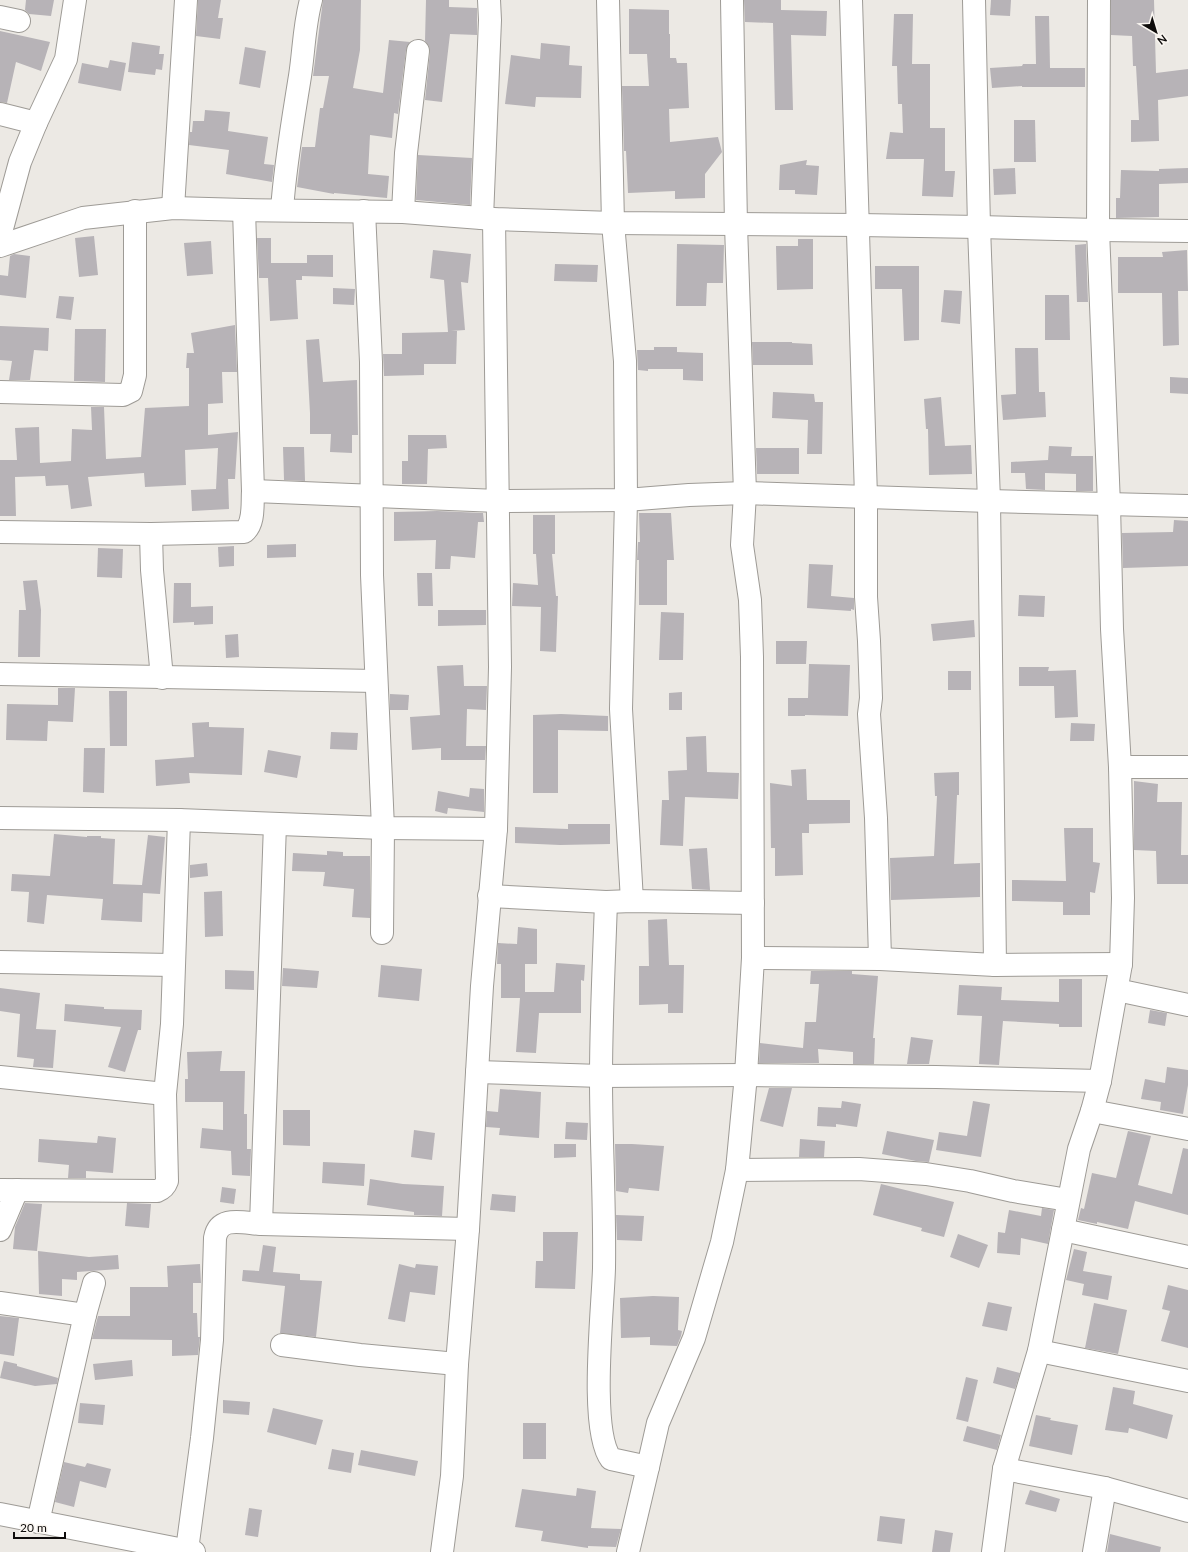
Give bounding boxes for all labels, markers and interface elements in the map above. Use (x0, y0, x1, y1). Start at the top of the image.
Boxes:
north arrow (1136, 12, 1176, 52)
text: N (1155, 33, 1170, 48)
scale bar (14, 1514, 65, 1540)
text: 20 m (20, 1520, 47, 1535)

